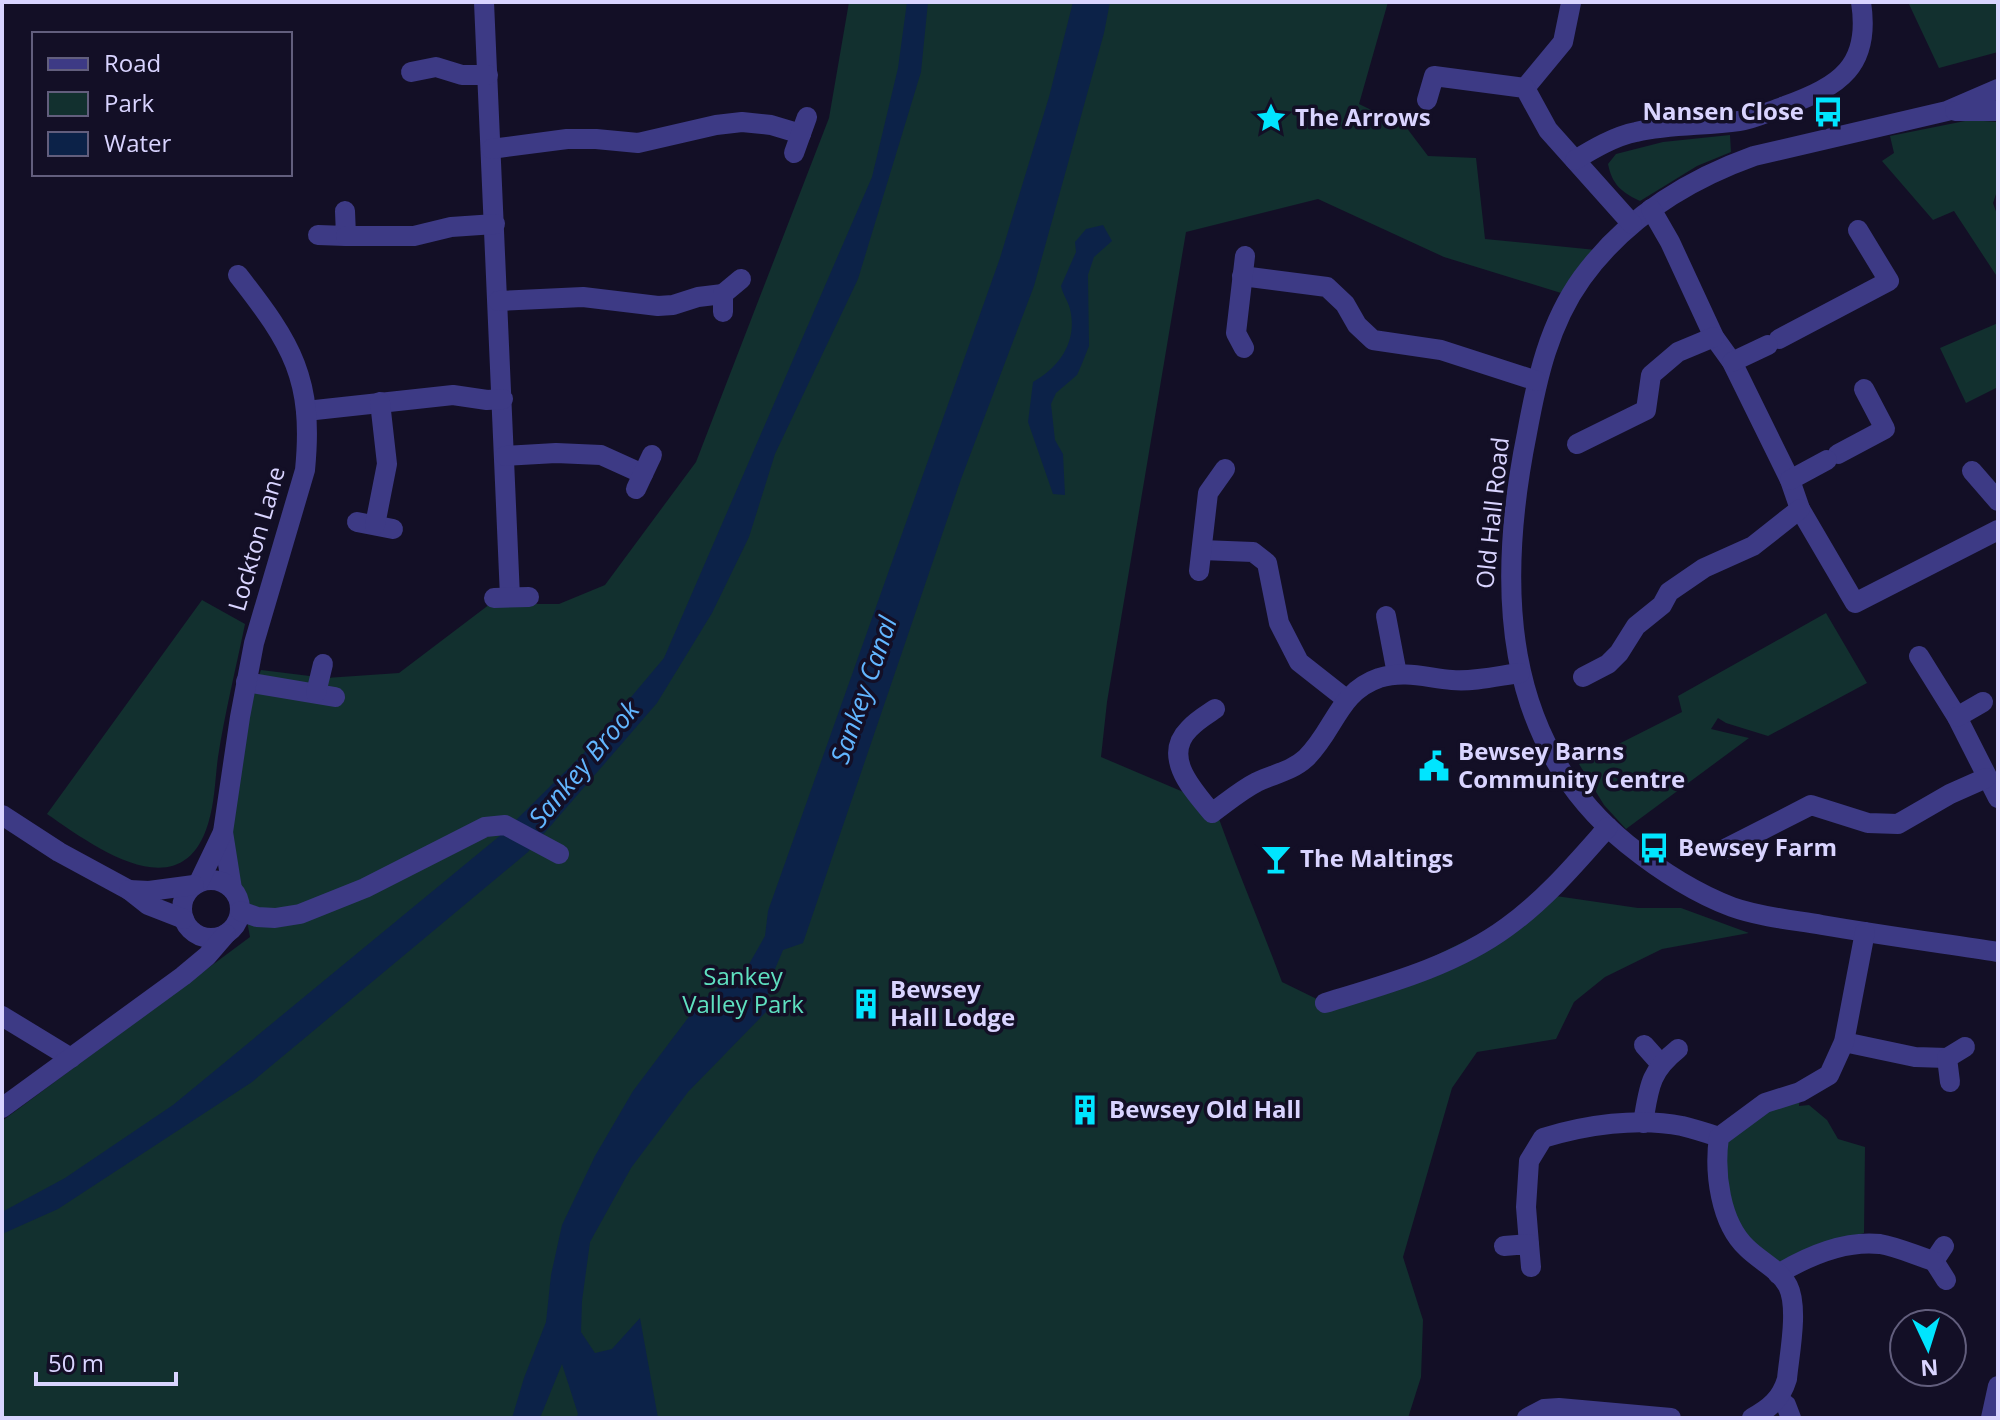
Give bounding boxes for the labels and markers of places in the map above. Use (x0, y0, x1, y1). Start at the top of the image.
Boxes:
place label: Nansen Close (1643, 94, 1804, 127)
bus stop icon: Nansen Close (1811, 95, 1845, 129)
place label: The Arrows (1295, 100, 1431, 133)
place icon: The Arrows (1254, 101, 1288, 135)
place label: Bewsey Barns Community Centre (1458, 734, 1685, 795)
public building icon: Bewsey Barns Community Centre (1417, 749, 1451, 783)
place label: Bewsey Farm (1678, 830, 1837, 863)
bus stop icon: Bewsey Farm (1637, 831, 1671, 865)
place label: The Maltings (1300, 841, 1454, 874)
bar icon: The Maltings (1259, 842, 1293, 876)
place label: Bewsey Hall Lodge (890, 972, 1015, 1033)
building icon: Bewsey Hall Lodge (849, 987, 883, 1021)
place label: Bewsey Old Hall (1109, 1092, 1301, 1125)
building icon: Bewsey Old Hall (1068, 1093, 1102, 1127)

